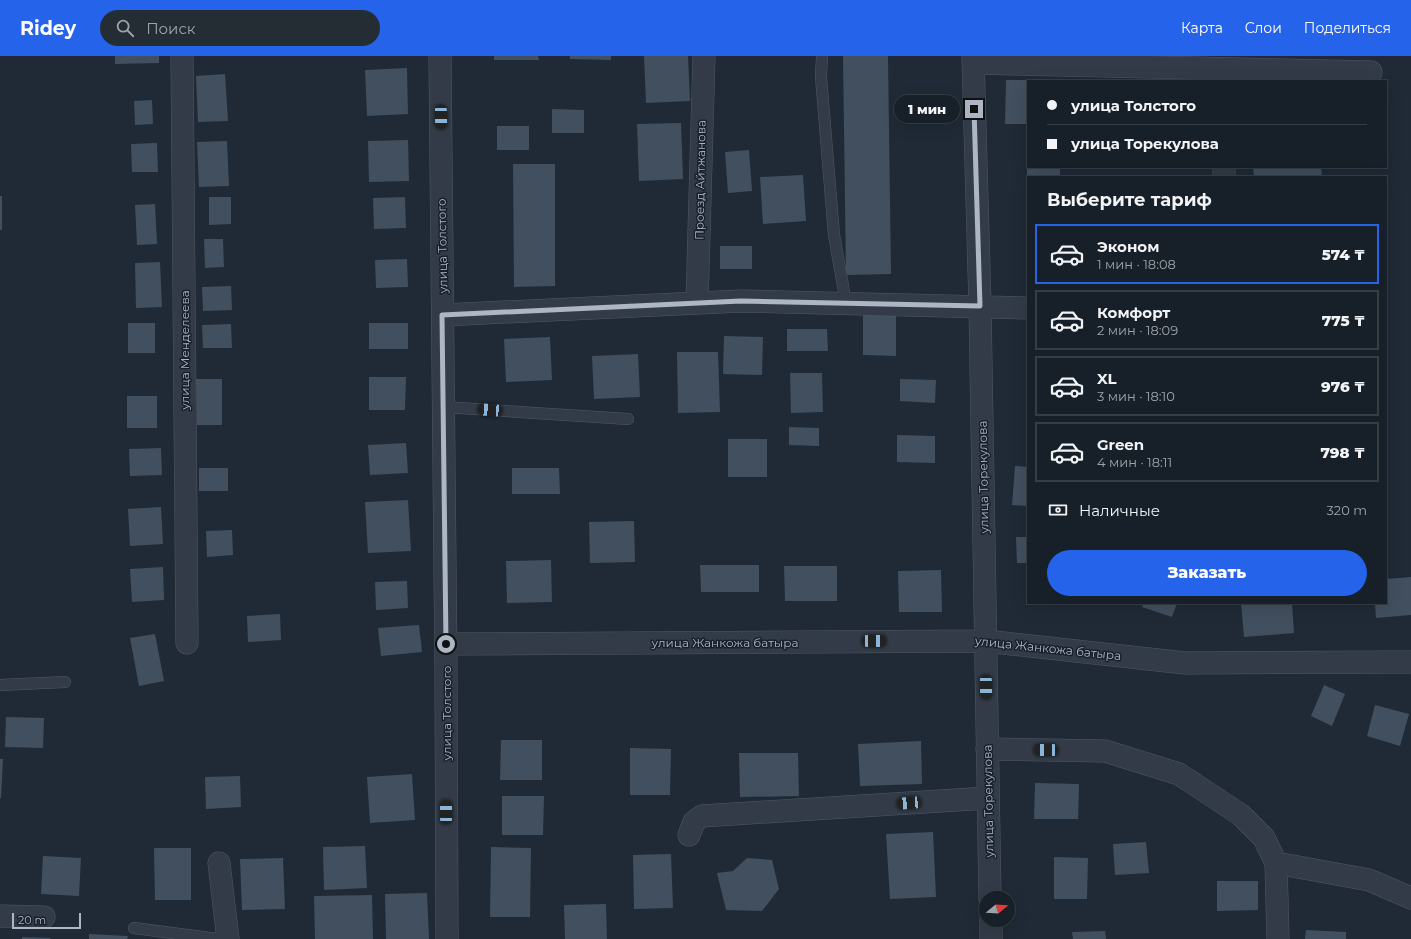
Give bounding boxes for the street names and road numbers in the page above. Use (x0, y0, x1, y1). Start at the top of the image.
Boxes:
street label: Проезд Айтжанова (691, 120, 709, 240)
street label: улица Толстого (434, 198, 450, 295)
street label: улица Менделеева (177, 290, 192, 411)
street label: улица Торекулова (975, 420, 992, 535)
street label: улица Жанкожа батыра (973, 633, 1122, 663)
street label: улица Жанкожа батыра (651, 635, 798, 650)
street label: улица Толстого (439, 665, 454, 761)
street label: улица Торекулова (980, 744, 997, 859)

